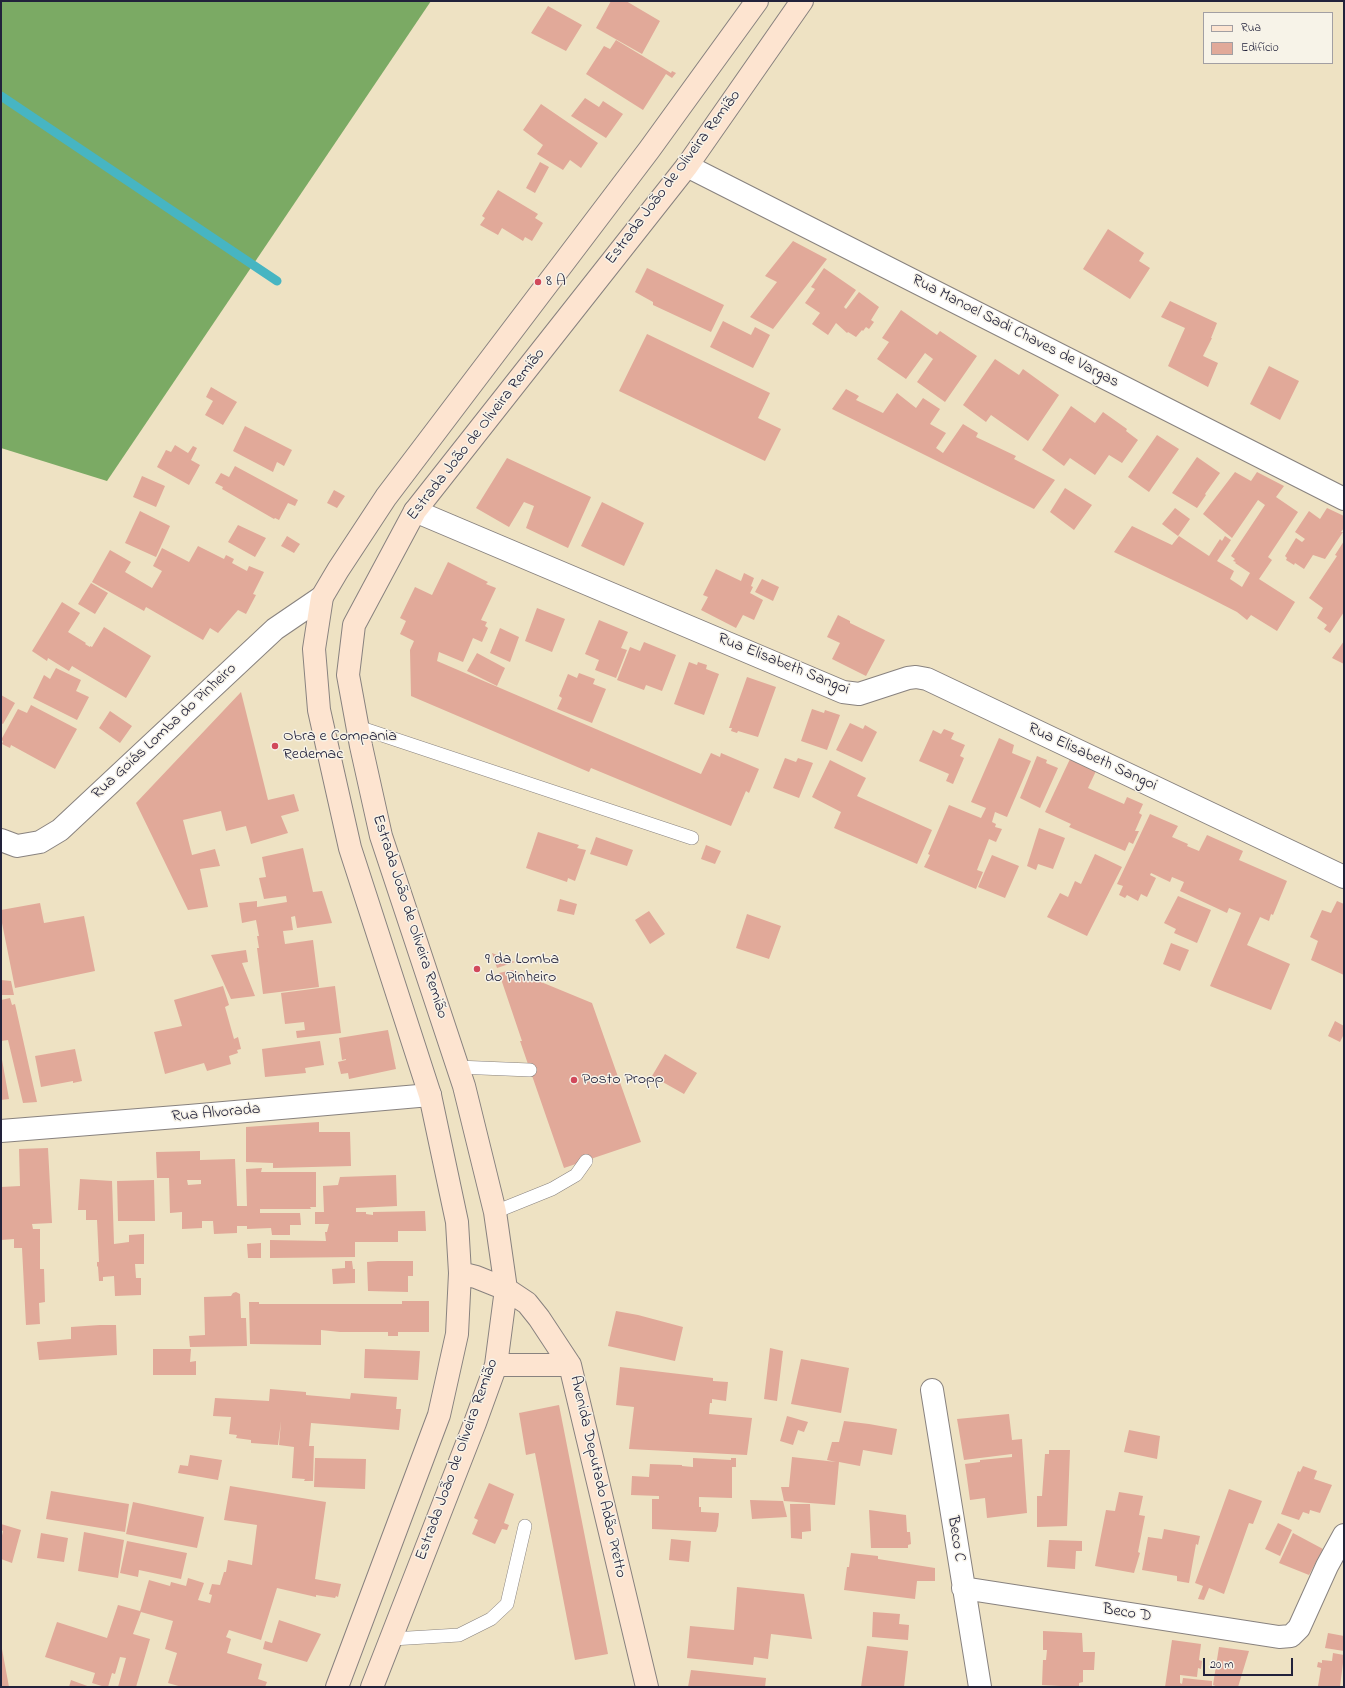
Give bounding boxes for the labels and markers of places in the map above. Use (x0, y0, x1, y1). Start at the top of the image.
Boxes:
place label: 8 A (546, 272, 566, 292)
marker: 8 A (533, 277, 543, 287)
place label: Obra e Compania Redemac (283, 727, 397, 765)
marker: Obra e Compania Redemac (270, 741, 280, 751)
place label: 9 da Lomba do Pinheiro (485, 950, 559, 988)
marker: 9 da Lomba do Pinheiro (472, 964, 482, 974)
place label: Posto Propp (582, 1070, 663, 1090)
marker: Posto Propp (569, 1075, 579, 1085)

